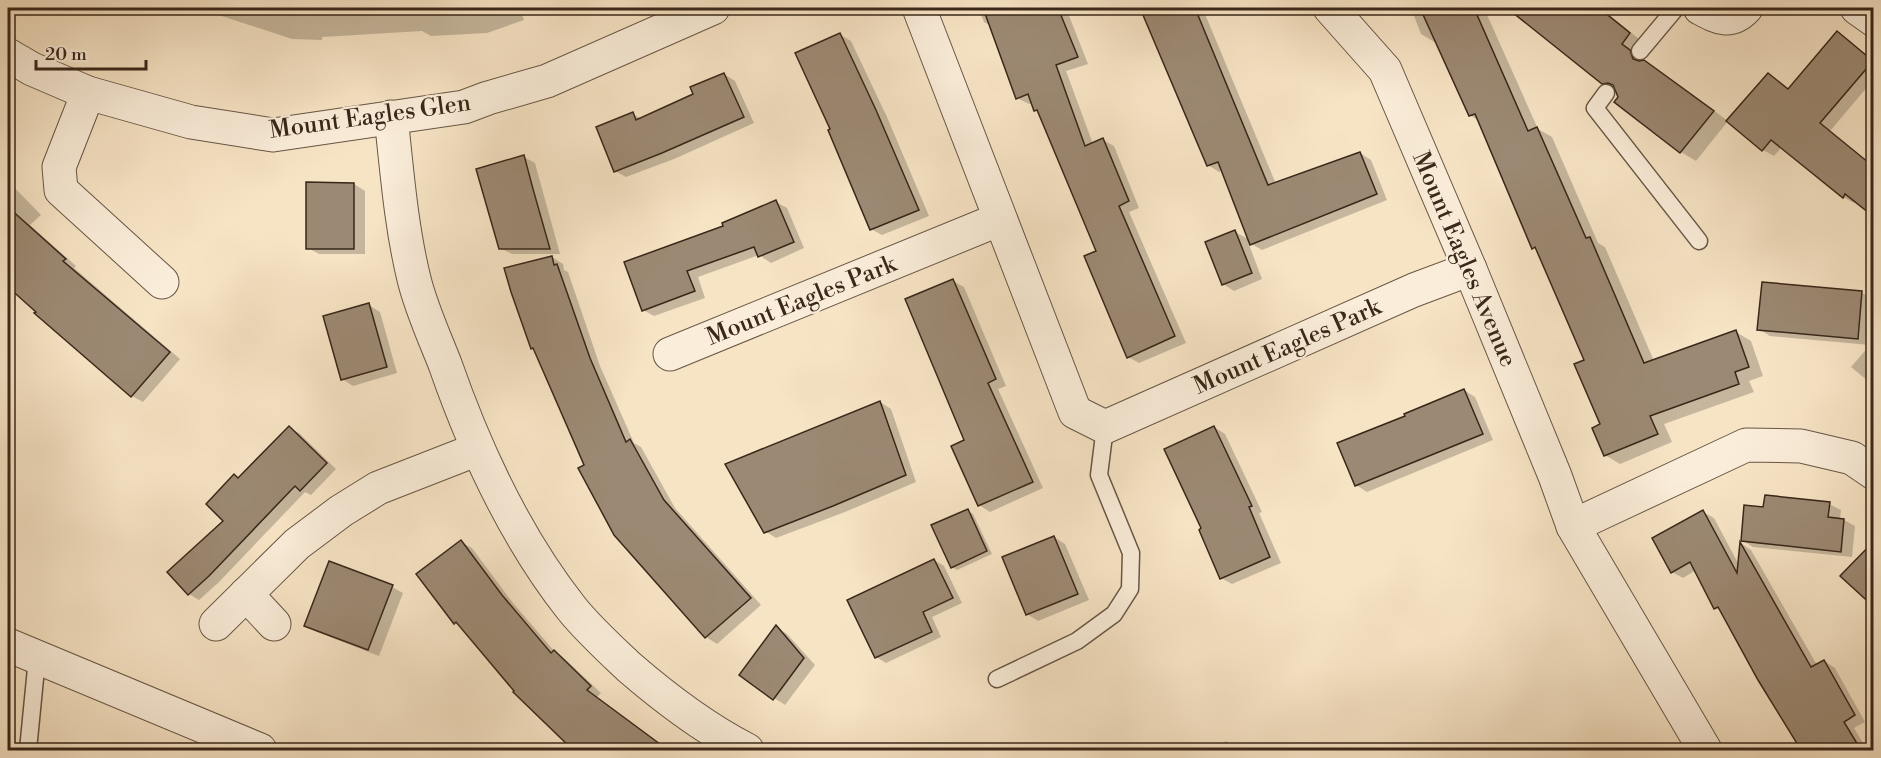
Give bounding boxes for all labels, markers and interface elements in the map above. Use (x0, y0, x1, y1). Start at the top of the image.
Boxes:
scale bar (36, 33, 146, 71)
text: 20 m (45, 43, 87, 66)
street label: Mount Eagles Glen (267, 88, 473, 146)
street label: Mount Eagles Avenue (1405, 147, 1523, 372)
street label: Mount Eagles Park (702, 249, 902, 353)
street label: Mount Eagles Park (1189, 292, 1387, 402)

